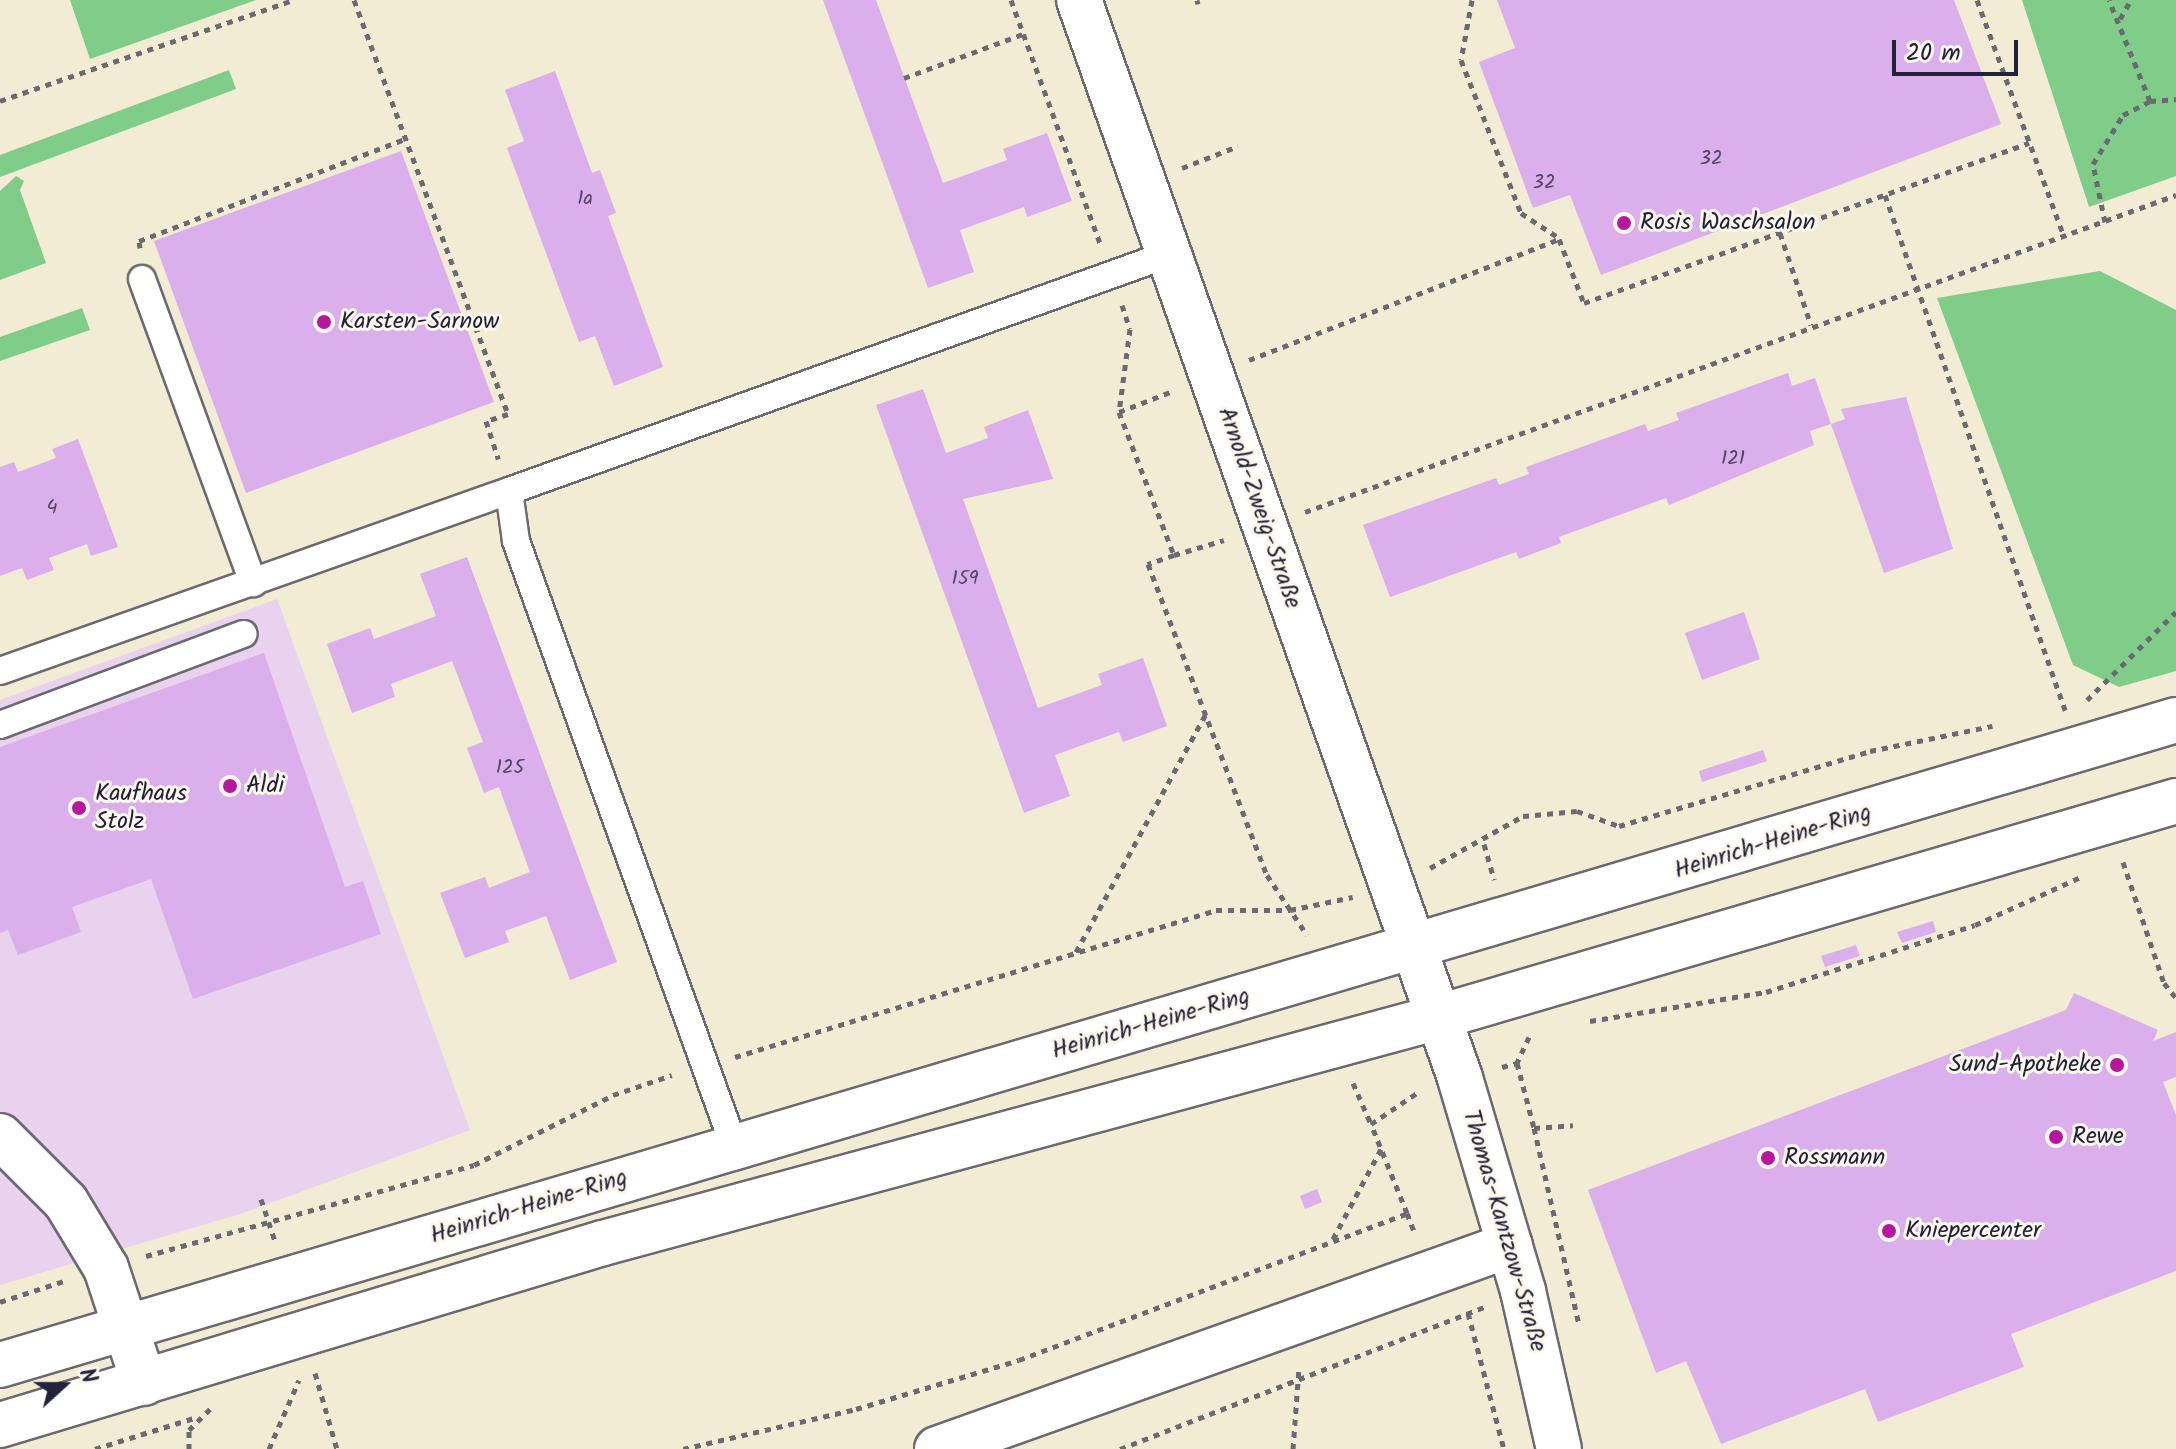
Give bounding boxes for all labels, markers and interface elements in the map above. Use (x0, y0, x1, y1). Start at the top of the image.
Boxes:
scale bar (1896, 24, 2022, 74)
text: 20 m (1906, 34, 1961, 73)
house number: 32 (1699, 147, 1723, 171)
house number: 32 (1532, 171, 1556, 195)
house number: 1a (577, 187, 593, 211)
place label: Rosis Waschsalon (1640, 209, 1815, 237)
marker: Rosis Waschsalon (1615, 214, 1633, 232)
place label: Karsten-Sarnow (340, 308, 499, 336)
marker: Karsten-Sarnow (315, 313, 333, 331)
street label: Arnold-Zweig-Straße (1211, 404, 1307, 612)
house number: 121 (1721, 447, 1745, 471)
house number: 4 (46, 496, 58, 520)
house number: 159 (952, 567, 978, 591)
house number: 125 (496, 756, 524, 780)
place label: Aldi (246, 772, 284, 800)
marker: Aldi (221, 777, 239, 795)
place label: Kaufhaus Stolz (95, 780, 187, 836)
street label: Heinrich-Heine-Ring (1671, 798, 1875, 886)
marker: Kaufhaus Stolz (70, 799, 88, 817)
street label: Heinrich-Heine-Ring (1049, 982, 1253, 1066)
place label: Sund-Apotheke (1949, 1051, 2101, 1079)
marker: Sund-Apotheke (2108, 1056, 2126, 1074)
street label: Thomas-Kantzow-Straße (1456, 1107, 1552, 1355)
place label: Rewe (2072, 1123, 2124, 1151)
marker: Rewe (2047, 1128, 2065, 1146)
place label: Rossmann (1784, 1144, 1885, 1172)
marker: Rossmann (1759, 1149, 1777, 1167)
street label: Heinrich-Heine-Ring (427, 1163, 631, 1251)
place label: Kniepercenter (1905, 1217, 2041, 1245)
marker: Kniepercenter (1880, 1222, 1898, 1240)
north arrow (24, 1345, 104, 1425)
text: N (68, 1363, 106, 1389)

